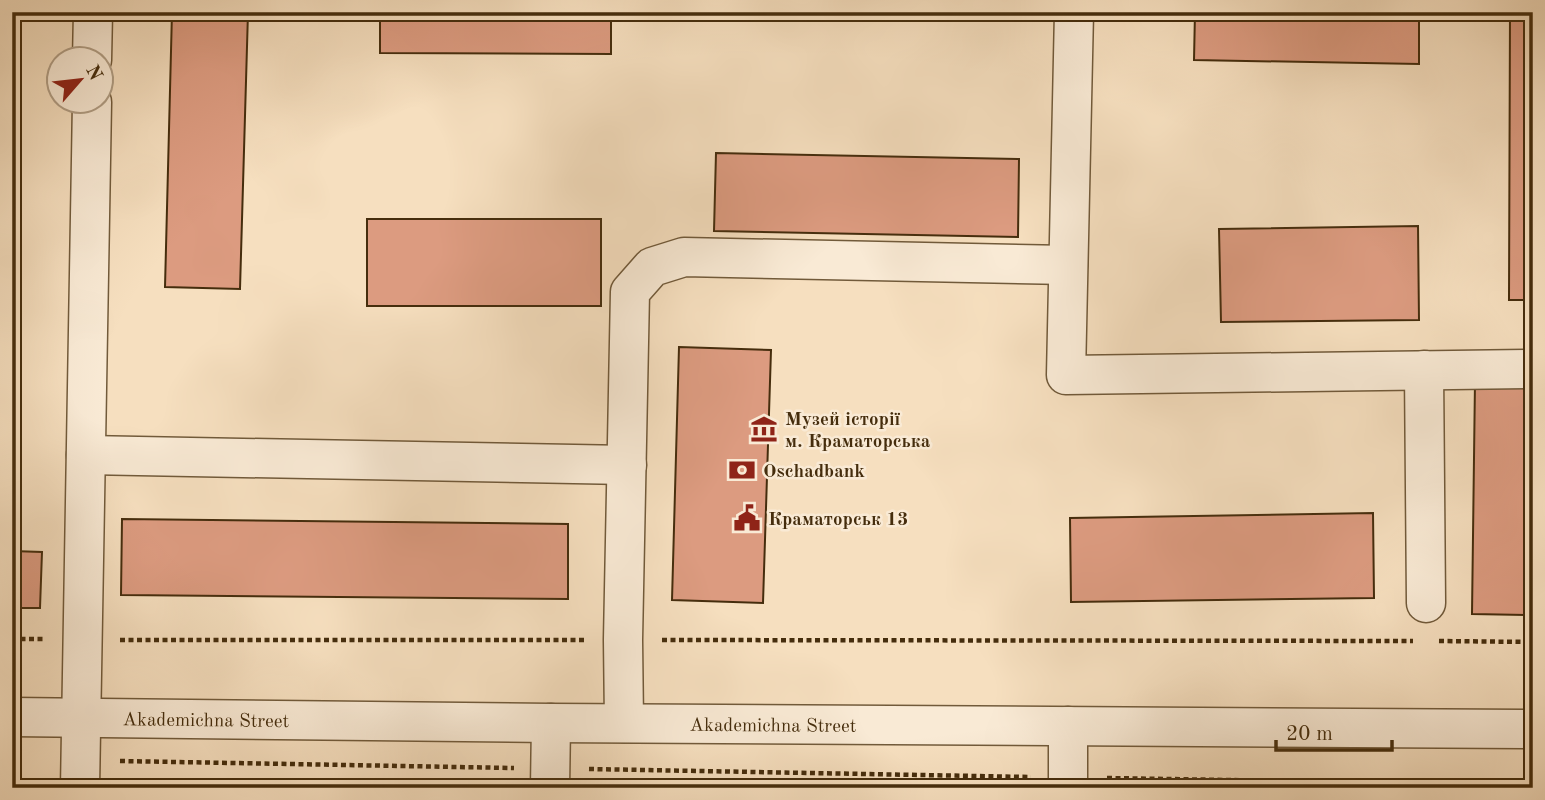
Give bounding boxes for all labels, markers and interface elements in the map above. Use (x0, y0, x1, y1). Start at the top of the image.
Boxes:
north arrow (46, 46, 116, 116)
text: N (81, 62, 105, 84)
place label: Музей історії м. Краматорська (785, 411, 931, 452)
museum icon: Музей історії м. Краматорська (749, 414, 779, 444)
bank icon: Oschadbank (727, 455, 757, 485)
place label: Oschadbank (763, 463, 865, 482)
public building icon: Краматорськ 13 (732, 503, 762, 533)
place label: Краматорськ 13 (768, 511, 908, 530)
scale bar (1276, 709, 1391, 753)
street label: Akademichna Street (122, 711, 289, 732)
street label: Akademichna Street (690, 717, 856, 737)
text: 20 m (1286, 724, 1333, 745)

